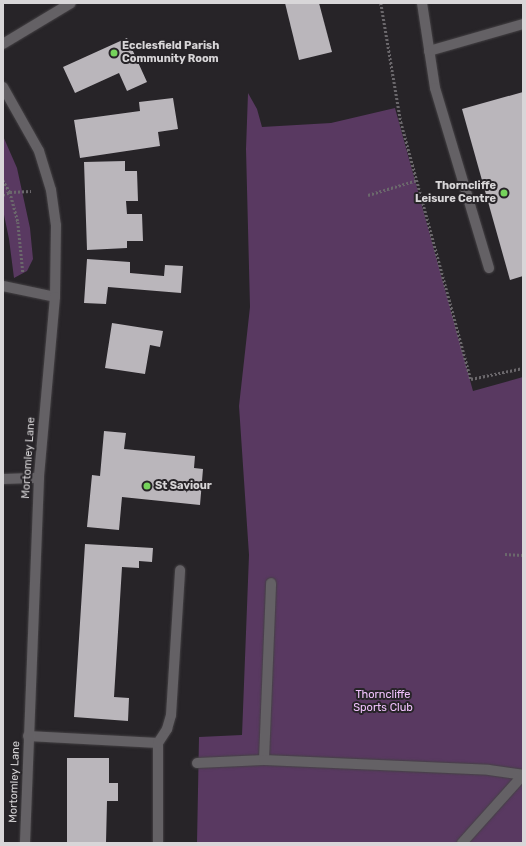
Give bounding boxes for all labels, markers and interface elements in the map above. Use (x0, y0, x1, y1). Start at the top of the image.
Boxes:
place label: Ecclesfield Parish Community Room (122, 40, 219, 66)
marker: Ecclesfield Parish Community Room (109, 48, 119, 58)
place label: Thorncliffe Leisure Centre (415, 180, 496, 206)
marker: Thorncliffe Leisure Centre (499, 188, 509, 198)
street label: Mortomley Lane (20, 417, 38, 499)
place label: St Saviour (155, 479, 212, 493)
marker: St Saviour (142, 481, 152, 491)
park label: Thorncliffe Sports Club (353, 689, 413, 715)
street label: Mortomley Lane (7, 741, 23, 823)

